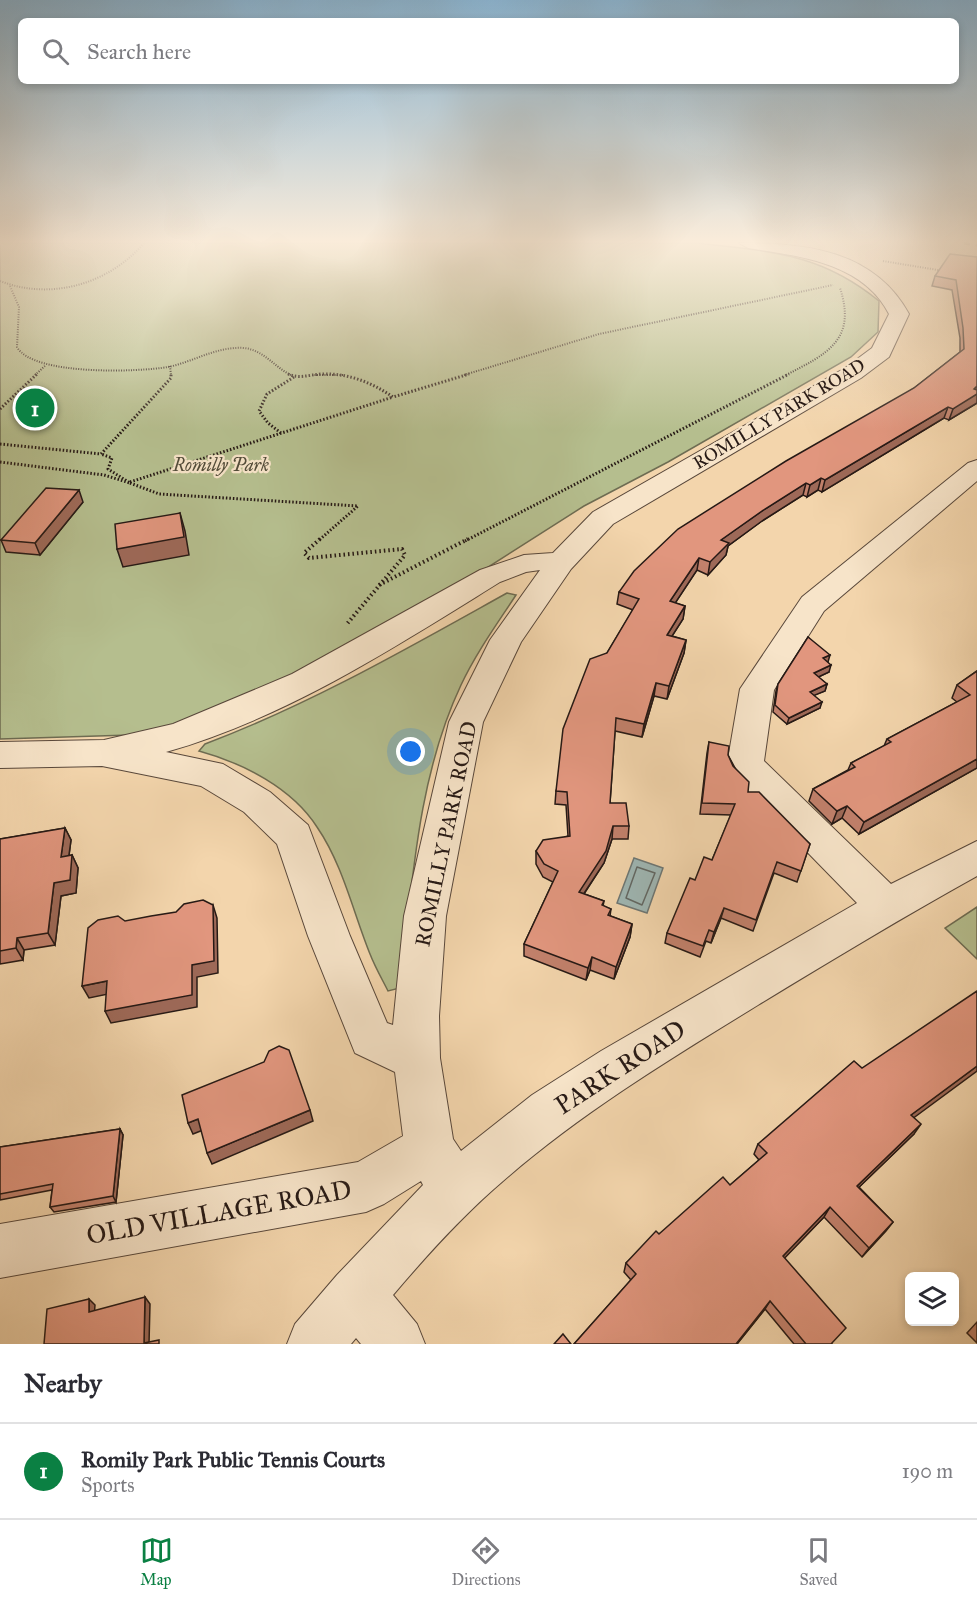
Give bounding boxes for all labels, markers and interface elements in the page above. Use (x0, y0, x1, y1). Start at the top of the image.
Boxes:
search box (18, 18, 959, 84)
icon: search (39, 35, 72, 68)
text: Search here (87, 38, 191, 65)
street label: ROMILLY PARK ROAD (689, 354, 869, 474)
pin: 1 (15, 386, 54, 430)
park label: Romilly Park (172, 454, 269, 476)
street label: ROMILLY PARK ROAD (409, 719, 483, 949)
your location (396, 737, 425, 766)
street label: PARK ROAD (549, 1013, 691, 1121)
street label: OLD VILLAGE ROAD (84, 1173, 354, 1251)
map controls (905, 1272, 959, 1326)
button: layers (905, 1272, 959, 1326)
text: Nearby (24, 1367, 102, 1399)
text: Romily Park Public Tennis Courts (81, 1446, 385, 1473)
text: 1 (40, 1459, 47, 1483)
text: 190 m (902, 1459, 953, 1483)
text: Sports (81, 1473, 135, 1497)
tab: Map (140, 1534, 173, 1589)
tab: Directions (452, 1534, 520, 1589)
tab: Saved (799, 1534, 837, 1589)

